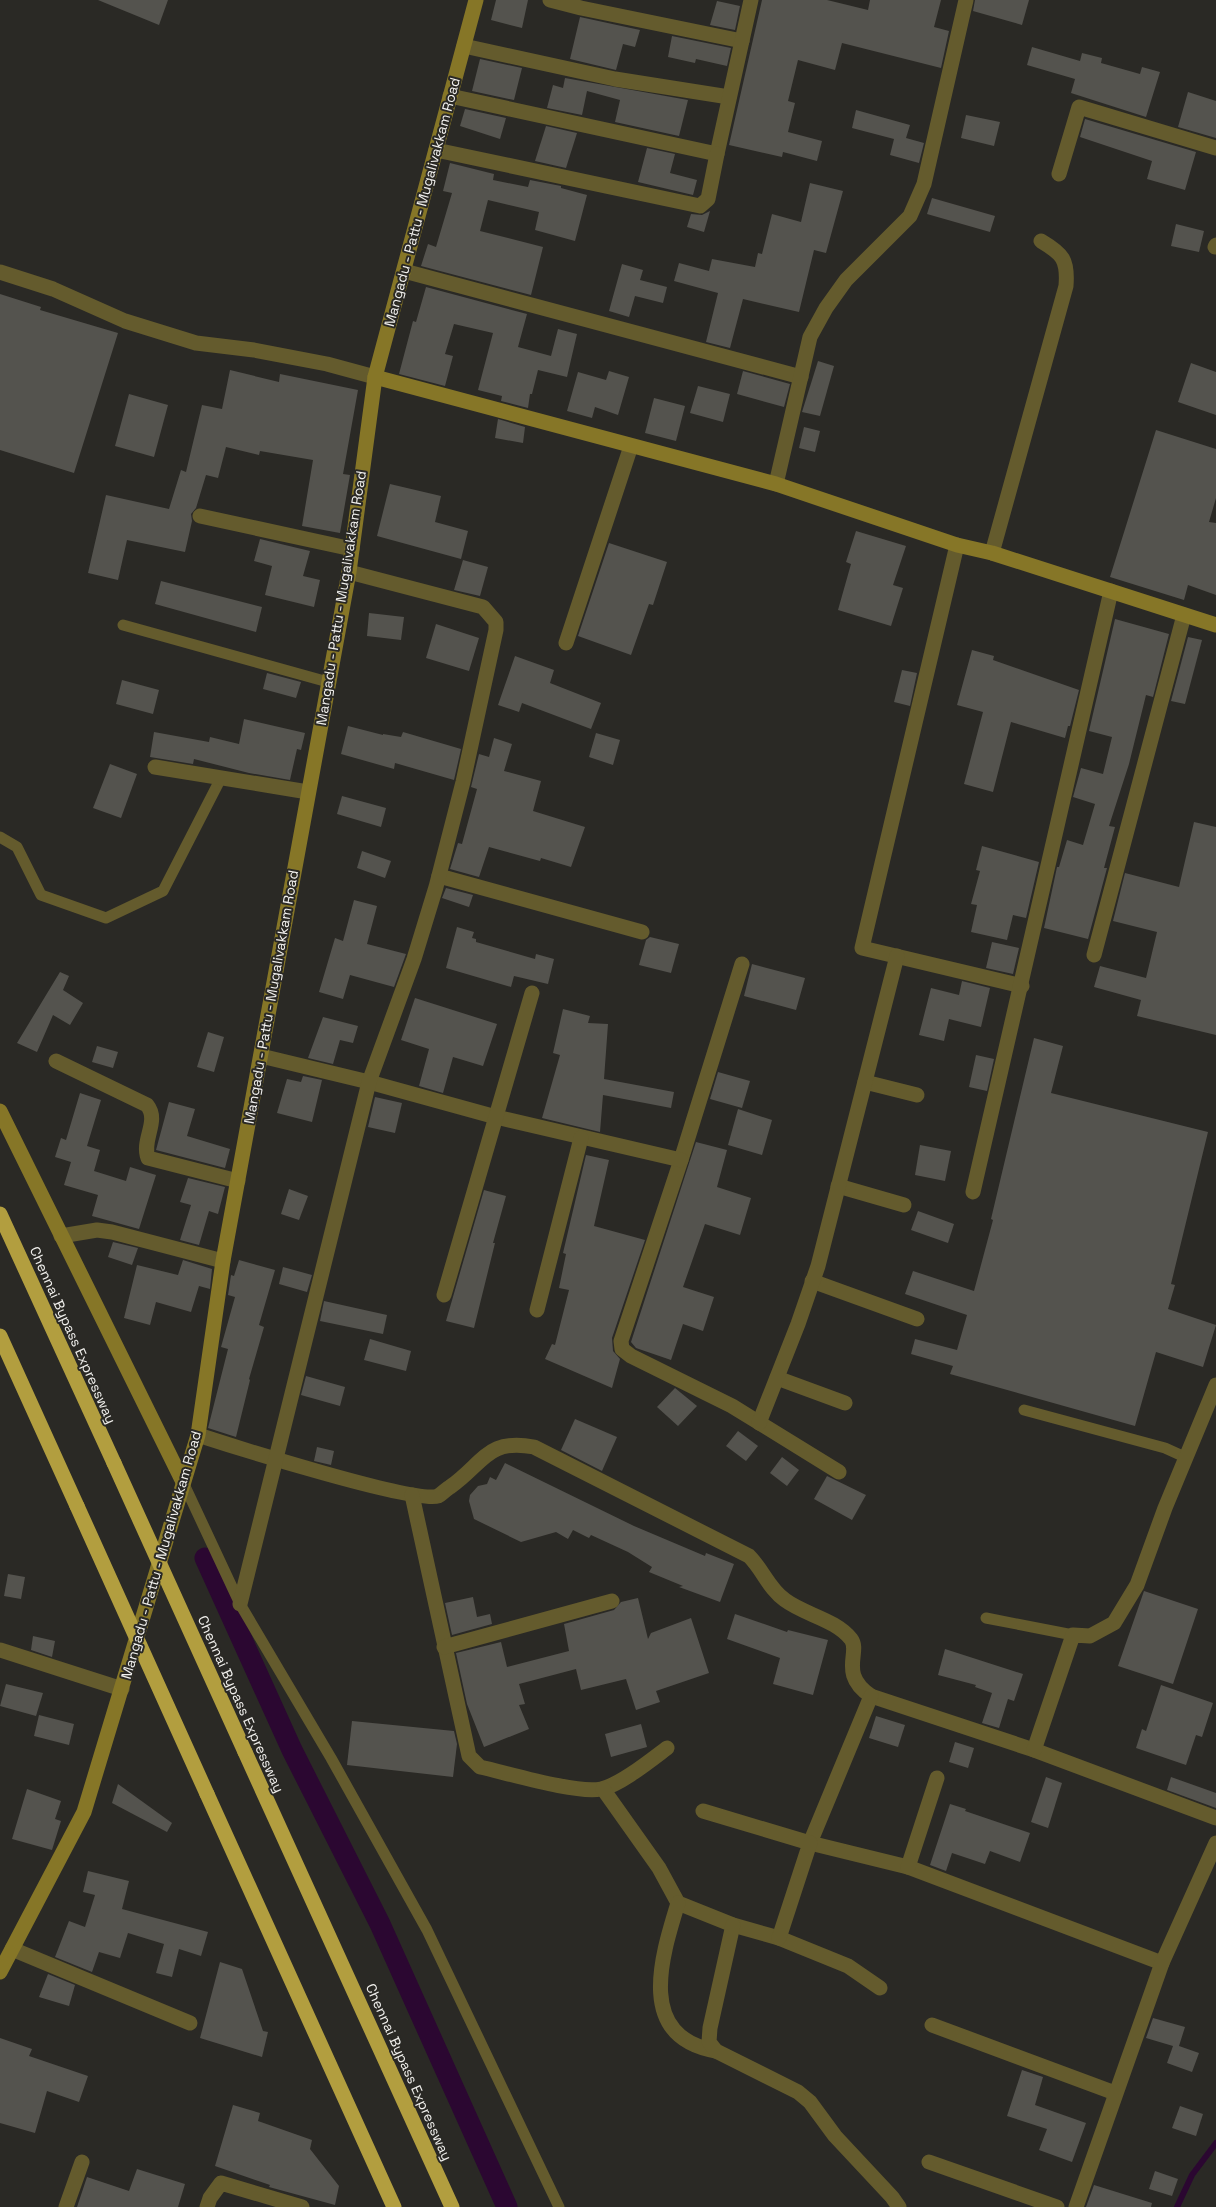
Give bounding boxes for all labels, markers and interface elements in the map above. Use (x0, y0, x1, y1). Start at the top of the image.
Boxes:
street label: Mangadu - Pattu - Mugalivakkam Road (380, 75, 464, 329)
street label: Mangadu - Pattu - Mugalivakkam Road (312, 469, 370, 727)
street label: Mangadu - Pattu - Mugalivakkam Road (240, 869, 302, 1125)
street label: Chennai Bypass Expressway (26, 1244, 120, 1426)
street label: Mangadu - Pattu - Mugalivakkam Road (117, 1429, 205, 1681)
street label: Chennai Bypass Expressway (194, 1613, 288, 1795)
street label: Chennai Bypass Expressway (362, 1981, 456, 2163)

